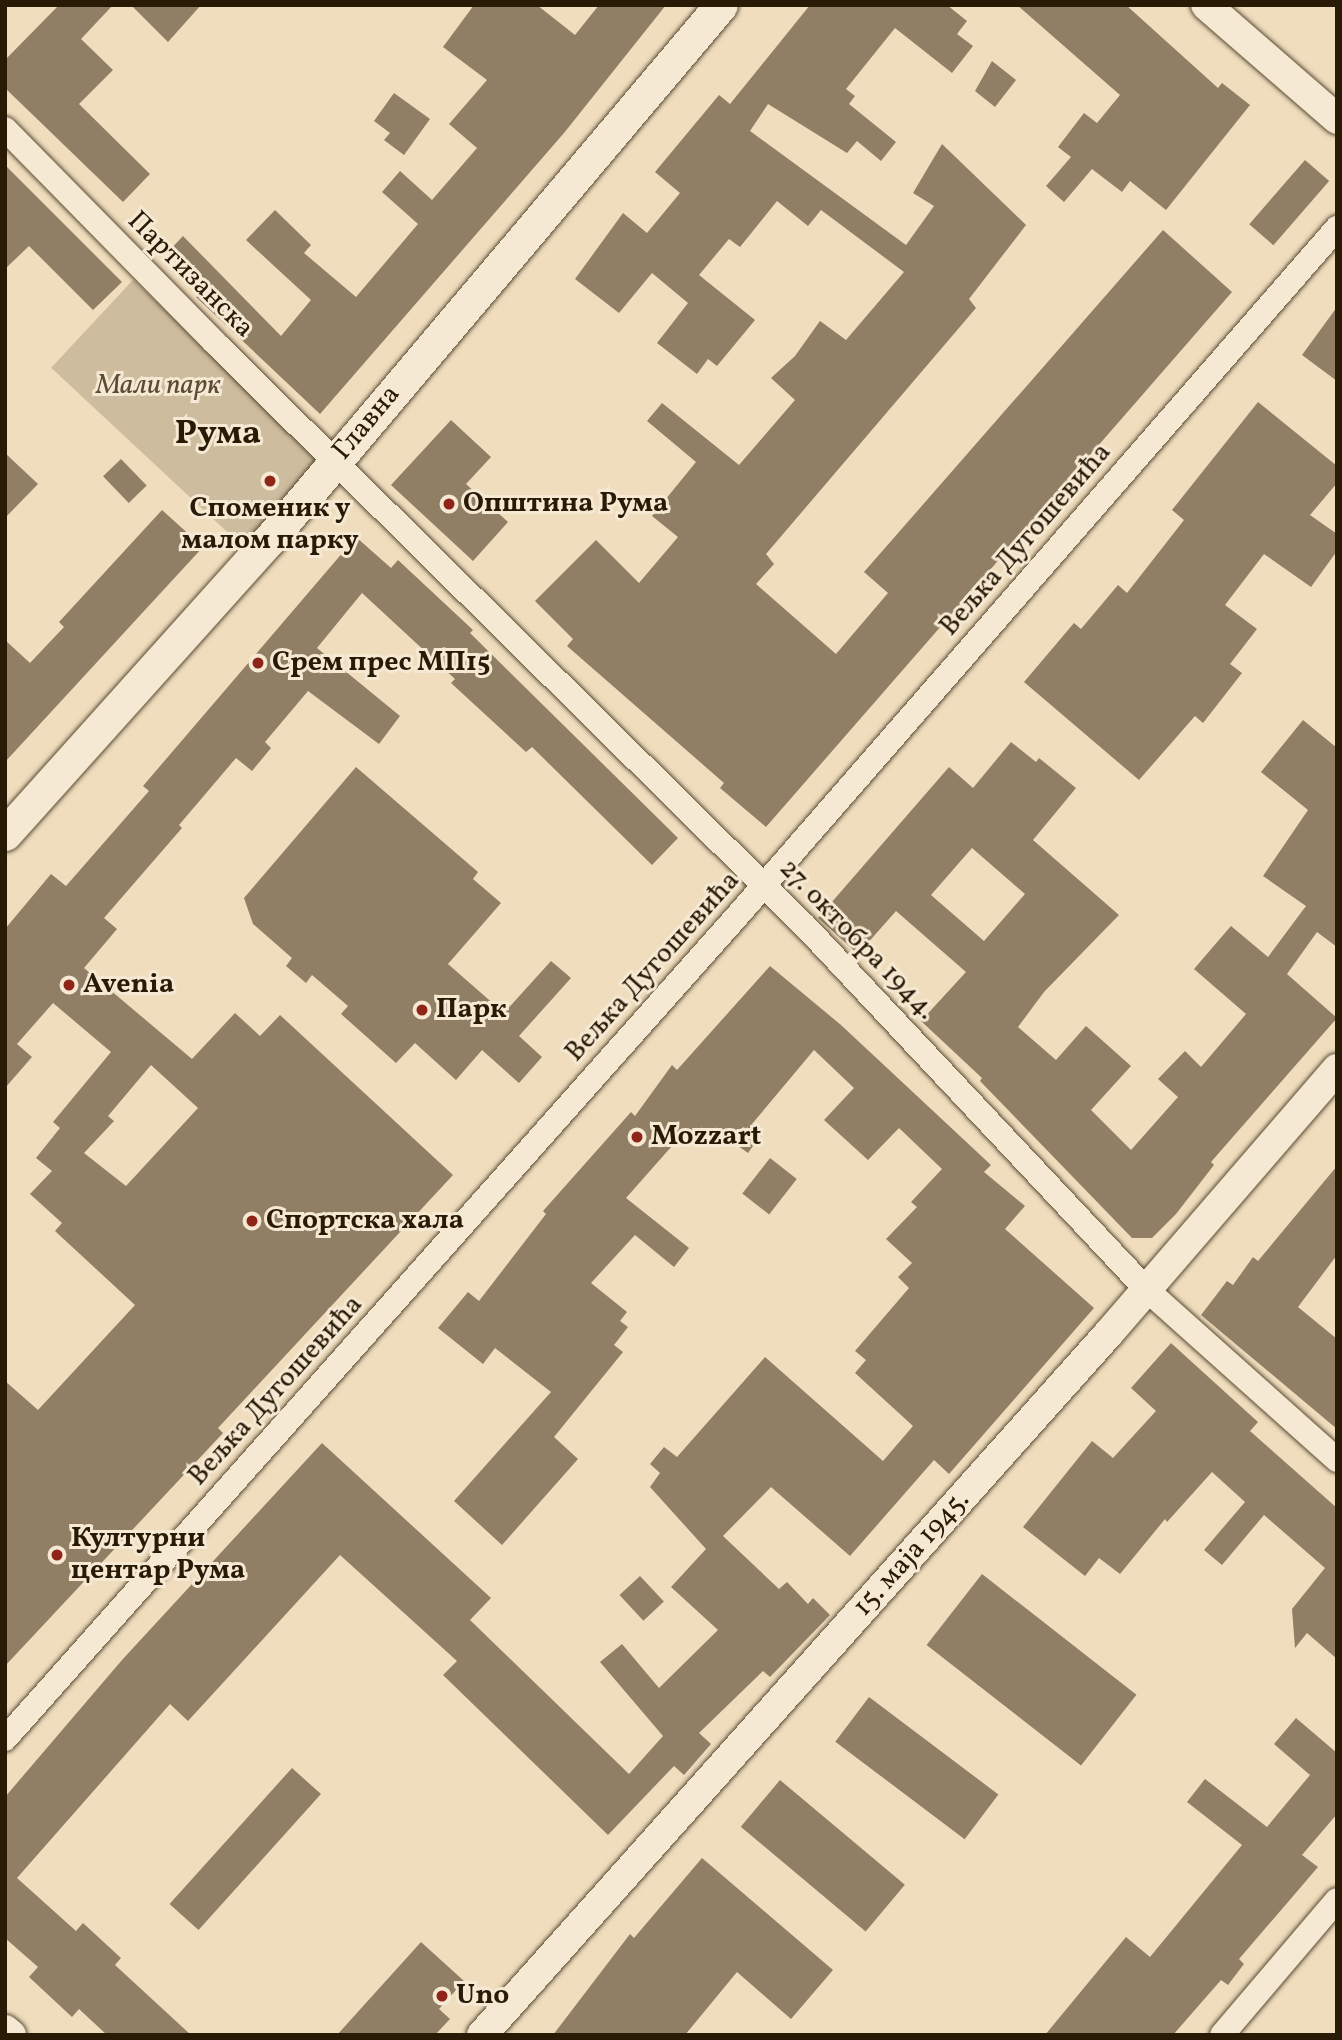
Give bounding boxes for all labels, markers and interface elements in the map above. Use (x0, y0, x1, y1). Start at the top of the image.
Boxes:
street label: Партизанска (120, 205, 260, 345)
park label: Мали парк (96, 369, 220, 403)
street label: Главна (326, 379, 408, 467)
district label: Рума (175, 413, 261, 455)
street label: Вељка Дугошевића (933, 437, 1119, 643)
marker: Споменик у малом парку (262, 473, 278, 489)
place label: Општина Рума (463, 487, 668, 521)
place label: Споменик у малом парку (181, 492, 359, 558)
marker: Општина Рума (441, 496, 457, 512)
place label: Срем прес МП15 (272, 646, 490, 680)
marker: Срем прес МП15 (250, 655, 266, 671)
street label: 27. октобра 1944. (772, 852, 942, 1028)
street label: Вељка Дугошевића (559, 865, 747, 1069)
place label: Avenia (83, 968, 174, 1002)
marker: Avenia (61, 977, 77, 993)
place label: Парк (436, 993, 507, 1027)
marker: Парк (414, 1002, 430, 1018)
place label: Mozzart (651, 1120, 761, 1154)
marker: Mozzart (629, 1129, 645, 1145)
place label: Спортска хала (266, 1204, 464, 1238)
marker: Спортска хала (244, 1213, 260, 1229)
street label: Вељка Дугошевића (182, 1289, 370, 1493)
street label: 15. маја 1945. (847, 1484, 977, 1624)
place label: Културни центар Рума (71, 1522, 245, 1588)
marker: Културни центар Рума (49, 1547, 65, 1563)
place label: Uno (456, 1979, 509, 2013)
marker: Uno (434, 1988, 450, 2004)

